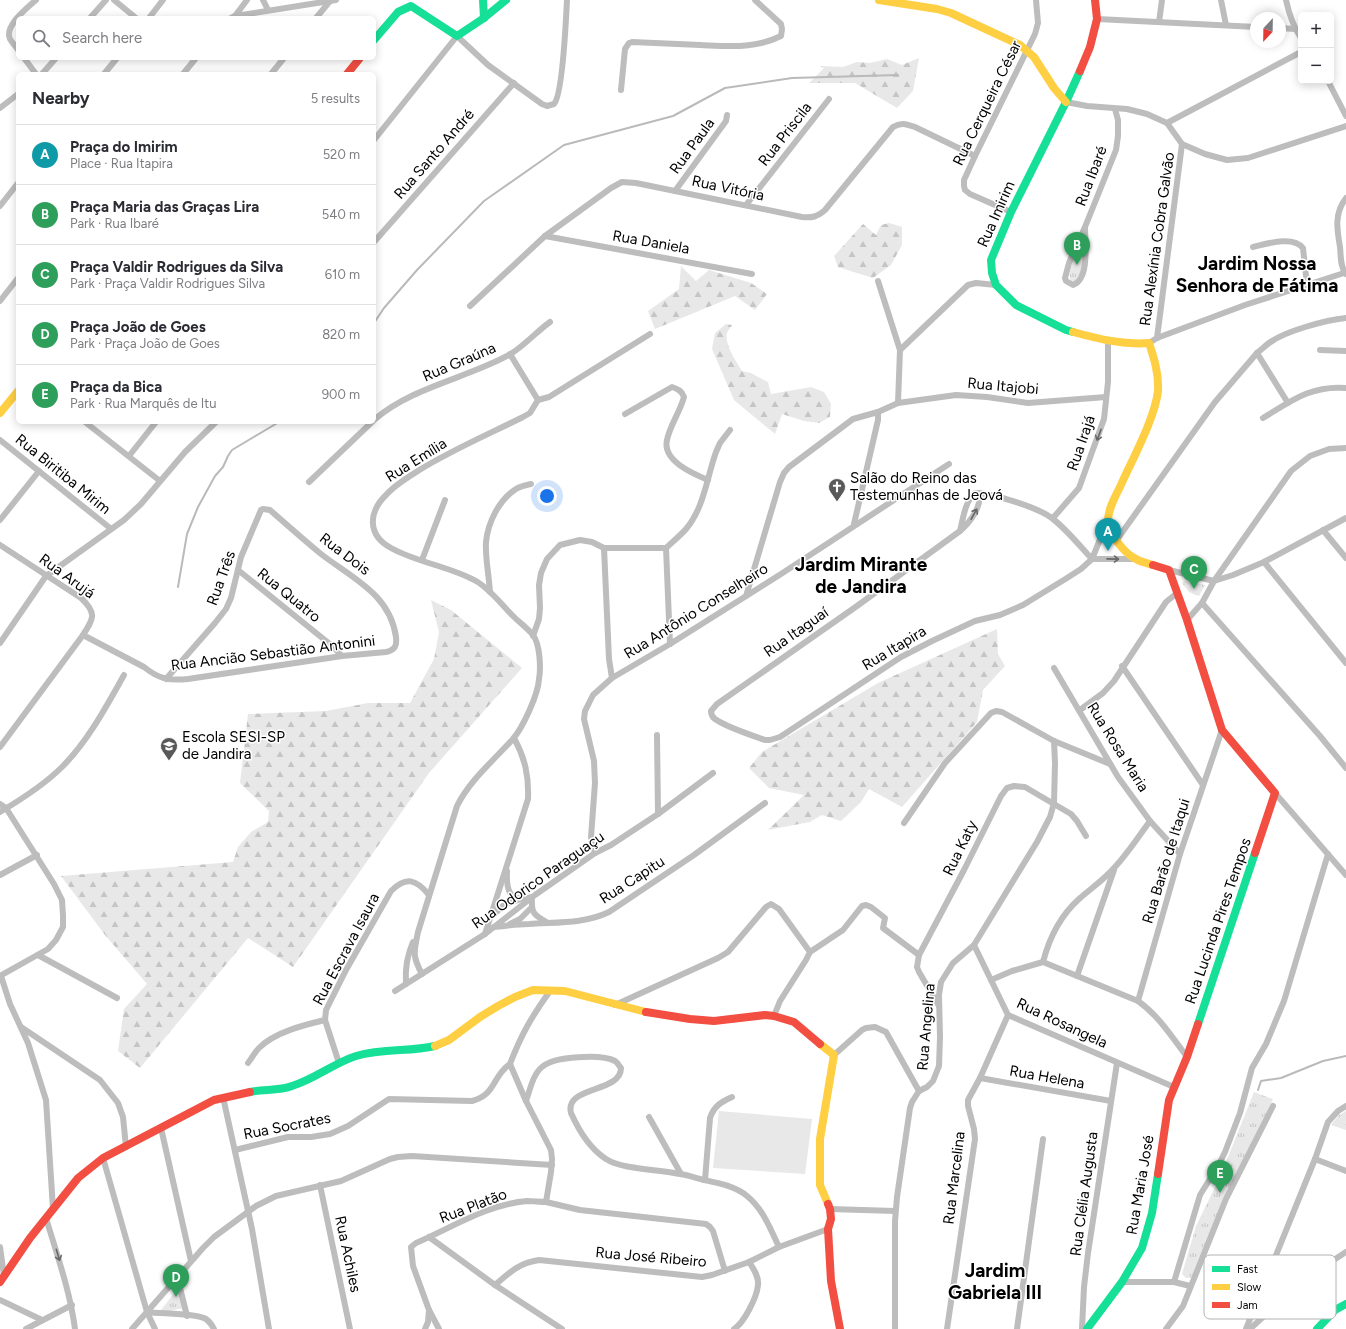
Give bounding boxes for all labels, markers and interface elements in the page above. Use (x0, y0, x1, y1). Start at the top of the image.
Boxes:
north arrow (1250, 12, 1286, 48)
map controls (1298, 12, 1334, 84)
button: + (1298, 12, 1334, 48)
search box (16, 16, 376, 60)
icon: search (30, 27, 52, 49)
text: Search here (62, 29, 142, 47)
street label: Rua Cerqueira César (949, 37, 1025, 169)
button: − (1298, 48, 1334, 84)
text: Nearby (32, 88, 90, 108)
text: 5 results (311, 91, 360, 106)
street label: Rua Priscila (755, 99, 815, 169)
street label: Rua Santo André (390, 105, 478, 203)
street label: Rua Paula (666, 115, 718, 177)
text: Praça do Imirim (70, 138, 178, 156)
street label: Rua Ibaré (1071, 143, 1111, 209)
text: A (40, 147, 50, 162)
text: 520 m (323, 147, 360, 162)
street label: Rua Alexínia Cobra Galvão (1136, 151, 1178, 327)
text: Place · Rua Itapira (70, 156, 173, 171)
street label: Rua Vitória (690, 172, 766, 204)
street label: Rua Imirim (973, 178, 1019, 250)
text: Praça Maria das Graças Lira (70, 198, 259, 216)
text: B (41, 207, 49, 222)
text: 540 m (322, 207, 360, 222)
text: Park · Rua Ibaré (70, 216, 159, 231)
street label: Rua Daniela (611, 226, 691, 258)
pin: B (1064, 232, 1090, 265)
district label: Jardim Nossa Senhora de Fátima (1176, 252, 1338, 297)
text: Praça Valdir Rodrigues da Silva (70, 258, 283, 276)
text: C (40, 267, 50, 282)
text: 610 m (325, 267, 360, 282)
text: Park · Praça Valdir Rodrigues Silva (70, 276, 265, 291)
text: Praça João de Goes (70, 318, 206, 336)
text: D (40, 327, 50, 342)
text: 820 m (322, 327, 360, 342)
text: Park · Praça João de Goes (70, 336, 220, 351)
street label: Rua Graúna (420, 339, 498, 385)
street label: Rua Itajobi (967, 374, 1039, 398)
text: Praça da Bica (70, 378, 162, 396)
text: E (41, 387, 49, 402)
text: 900 m (322, 387, 360, 402)
text: Park · Rua Marquês de Itu (70, 396, 216, 411)
street label: Rua Irajá (1063, 413, 1099, 473)
one-way arrow (1095, 429, 1102, 442)
street label: Rua Biritiba Mirim (12, 430, 114, 518)
street label: Rua Emília (382, 434, 450, 486)
place label: Salão do Reino das Testemunhas de Jeová (850, 469, 1003, 504)
church icon: Salão do Reino das Testemunhas de Jeová (827, 477, 847, 502)
your location (537, 486, 557, 506)
one-way arrow (970, 508, 978, 520)
pin: A (1095, 518, 1121, 551)
street label: Rua Dois (316, 529, 374, 579)
street label: Rua Três (203, 548, 239, 608)
street label: Rua Arujá (36, 550, 98, 602)
district label: Jardim Mirante de Jandira (795, 553, 928, 598)
one-way arrow (1106, 555, 1119, 563)
pin: C (1181, 556, 1207, 589)
street label: Rua Antônio Conselheiro (621, 559, 772, 663)
street label: Rua Quatro (254, 564, 325, 626)
street label: Rua Itaguaí (760, 602, 833, 661)
street label: Rua Itapira (859, 622, 929, 674)
street label: Rua Ancião Sebastião Antonini (170, 632, 376, 674)
street label: Rua Rosa Maria (1083, 699, 1153, 795)
place label: Escola SESI-SP de Jandira (182, 728, 285, 763)
school or university icon: Escola SESI-SP de Jandira (159, 736, 179, 761)
street label: Rua Barão de Itaqui (1138, 796, 1194, 926)
street label: Rua Katy (939, 817, 981, 879)
street label: Rua Odorico Paraguaçu (468, 827, 608, 933)
street label: Rua Lucinda Pires Tempos (1181, 836, 1255, 1006)
street label: Rua Capitu (596, 852, 668, 908)
street label: Rua Escrava Isaura (309, 890, 383, 1008)
street label: Rua Angelina (913, 983, 939, 1071)
street label: Rua Rosangela (1014, 994, 1110, 1052)
street label: Rua Helena (1008, 1062, 1086, 1092)
street label: Rua Socrates (242, 1109, 332, 1143)
street label: Rua Marcelina (939, 1130, 969, 1226)
street label: Rua Clélia Augusta (1066, 1131, 1102, 1257)
street label: Rua Maria José (1122, 1134, 1158, 1236)
pin: E (1207, 1160, 1233, 1193)
street label: Rua Platão (437, 1185, 510, 1227)
street label: Rua Achiles (331, 1214, 365, 1294)
street label: Rua José Ribeiro (595, 1243, 708, 1271)
one-way arrow (54, 1249, 62, 1261)
legend (1204, 1255, 1336, 1319)
district label: Jardim Gabriela III (948, 1259, 1042, 1304)
text: Fast (1237, 1263, 1258, 1276)
pin: D (163, 1264, 189, 1297)
text: Slow (1237, 1281, 1261, 1294)
text: Jam (1237, 1299, 1258, 1312)

